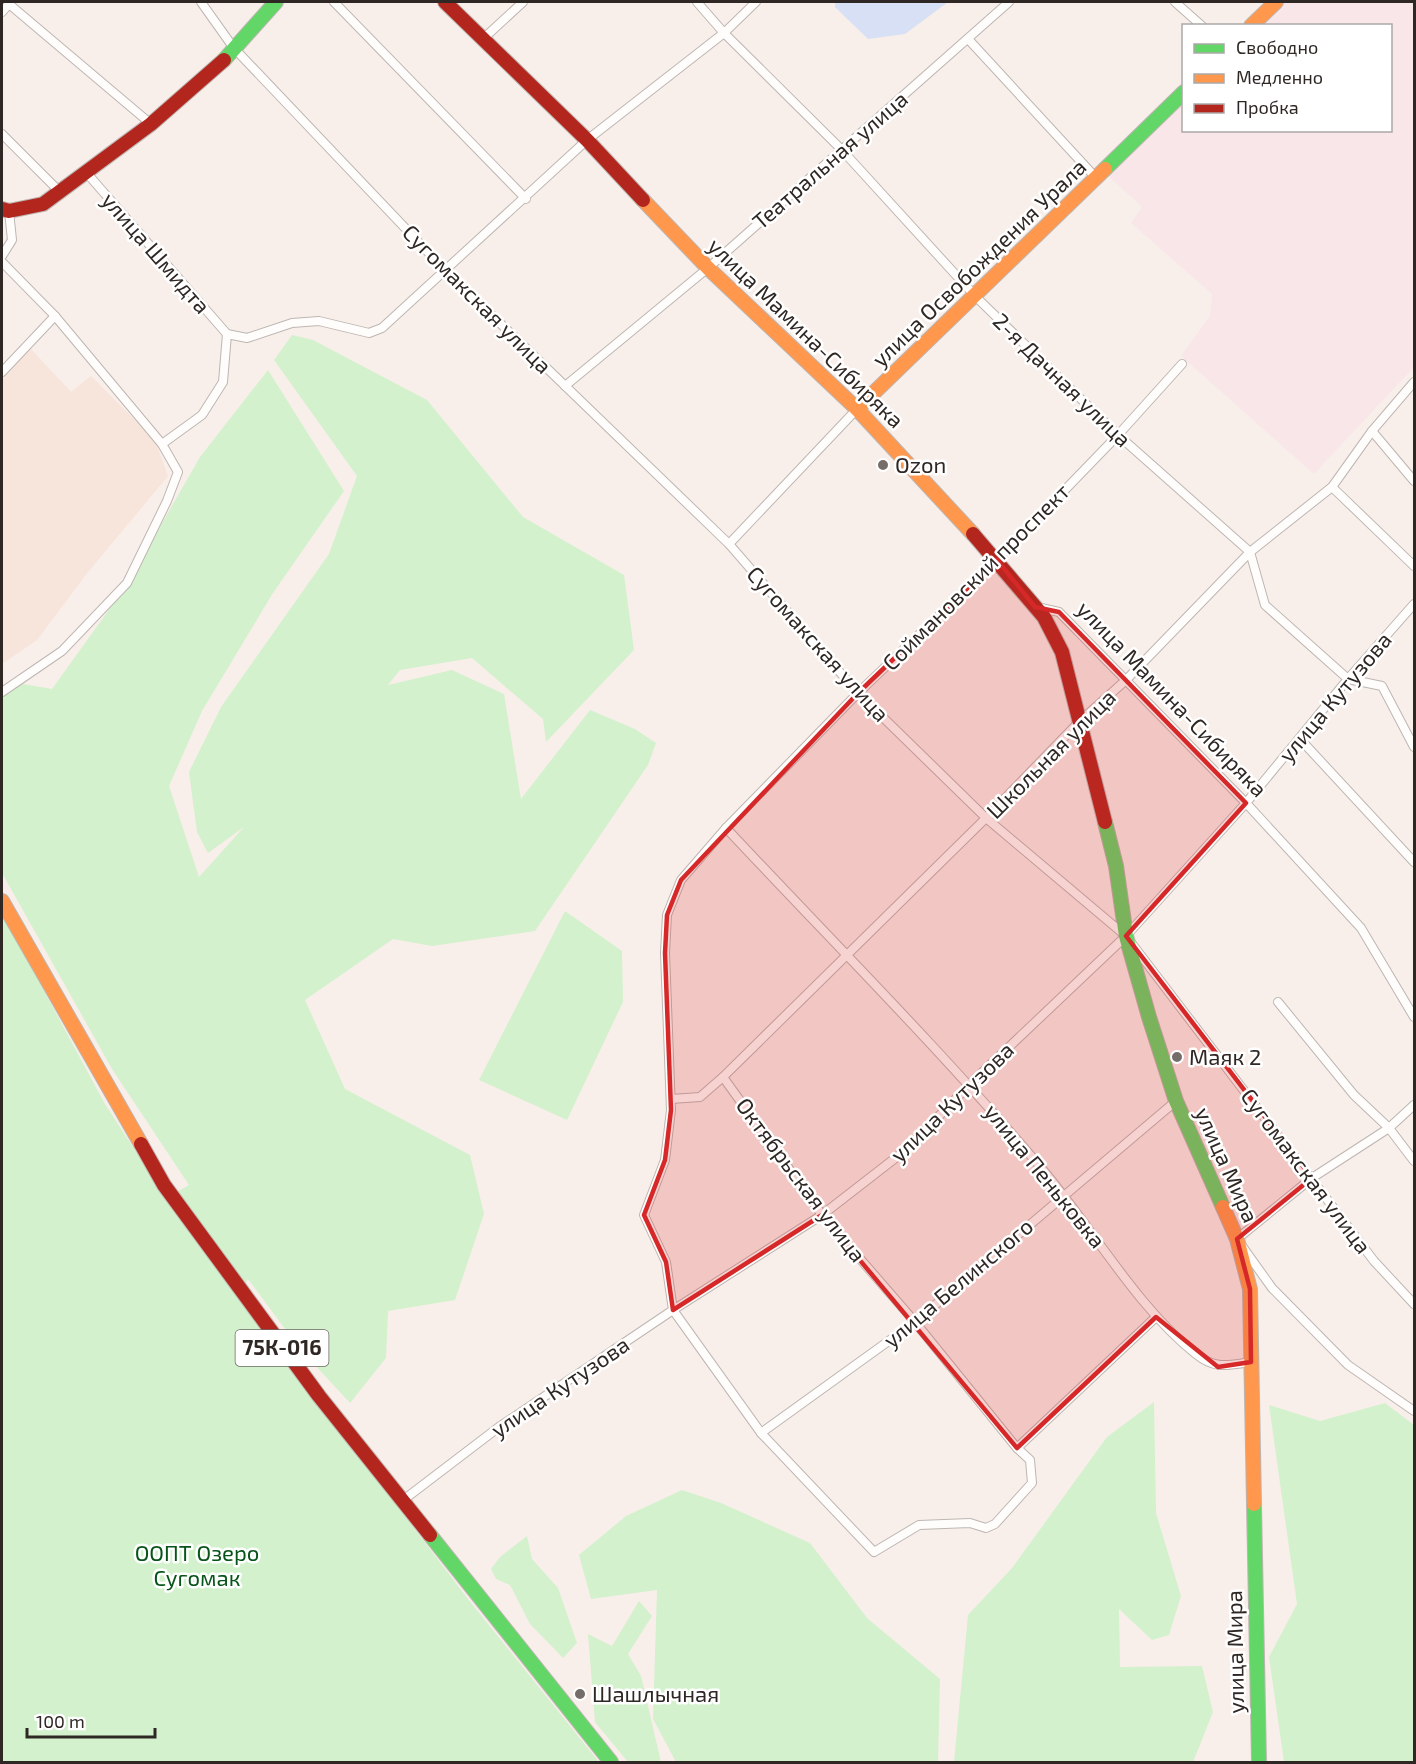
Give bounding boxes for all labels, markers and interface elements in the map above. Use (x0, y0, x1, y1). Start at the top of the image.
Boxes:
legend (1182, 24, 1392, 132)
text: Свободно (1236, 36, 1318, 58)
text: Медленно (1236, 66, 1323, 88)
street label: Театральная улица (746, 85, 913, 234)
text: Пробка (1236, 96, 1299, 118)
street label: улица Освобождения Урала (866, 153, 1091, 372)
street label: улица Шмидта (96, 187, 216, 319)
street label: Сугомакская улица (397, 218, 558, 379)
street label: улица Мамина-Сибиряка (703, 232, 910, 433)
street label: 2-я Дачная улица (988, 307, 1137, 452)
place label: Ozon (895, 451, 946, 477)
marker: Ozon (876, 458, 890, 472)
street label: Соймановский проспект (877, 477, 1074, 675)
street label: Сугомакская улица (741, 560, 895, 727)
street label: улица Мамина-Сибиряка (1072, 595, 1273, 802)
street label: улица Кутузова (1272, 626, 1397, 767)
street label: Школьная улица (980, 683, 1121, 824)
street label: улица Кутузова (884, 1036, 1019, 1167)
place label: Маяк 2 (1189, 1043, 1261, 1069)
marker: Маяк 2 (1170, 1050, 1184, 1064)
street label: Сугомакская улица (1235, 1083, 1377, 1259)
street label: Октябрьская улица (731, 1092, 872, 1267)
street label: улица Пеньковка (979, 1098, 1112, 1253)
street label: улица Мира (1190, 1103, 1265, 1227)
street label: улица Белинского (877, 1212, 1038, 1353)
road number: 75К-016 (236, 1330, 328, 1366)
street label: улица Кутузова (485, 1330, 634, 1443)
park label: ООПТ Озеро Сугомак (135, 1539, 259, 1591)
street label: улица Мира (1220, 1590, 1249, 1714)
place label: Шашлычная (592, 1680, 719, 1706)
marker: Шашлычная (573, 1687, 587, 1701)
scale bar (27, 1701, 154, 1739)
text: 100 m (36, 1710, 85, 1732)

